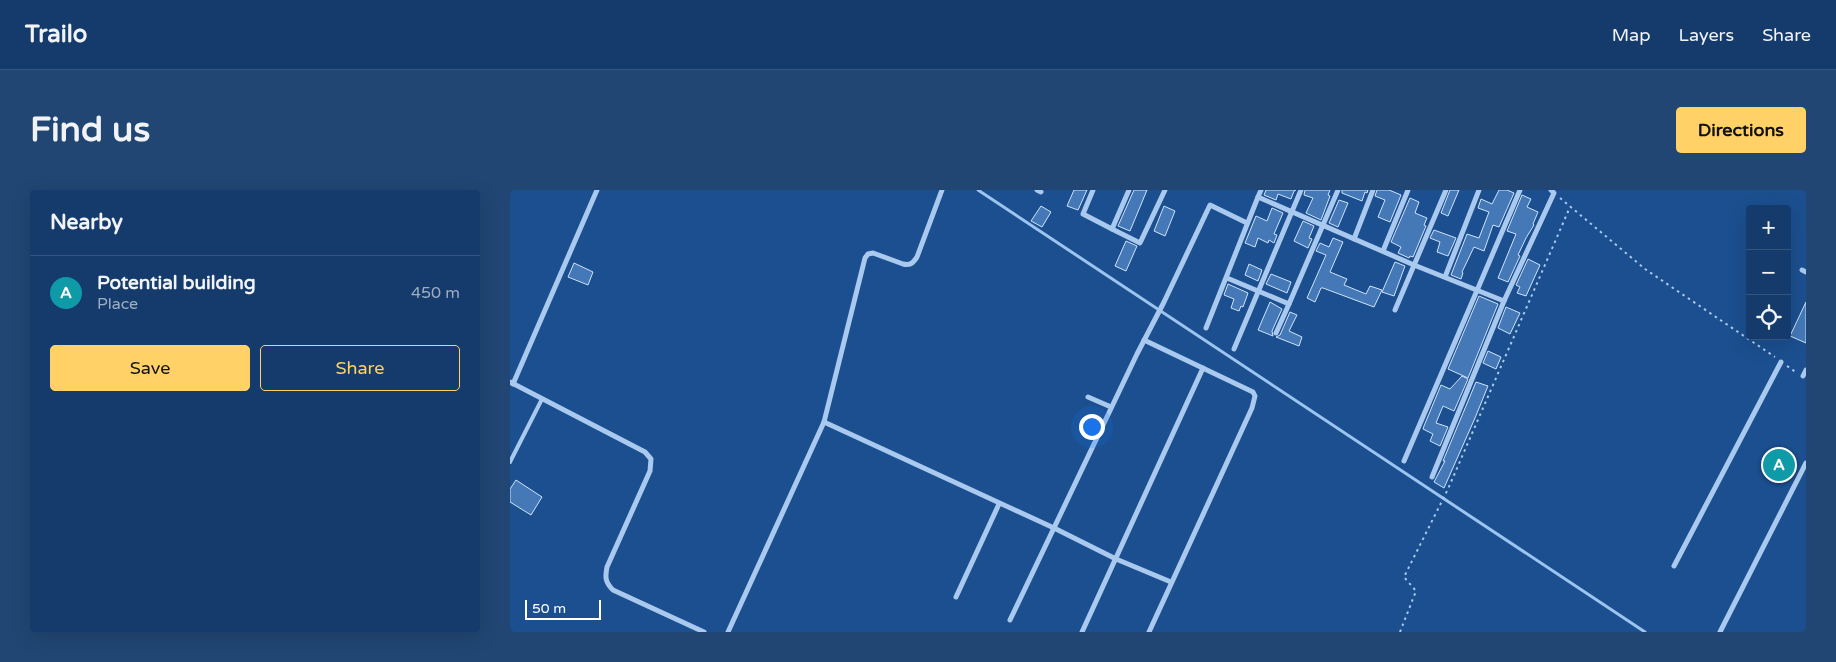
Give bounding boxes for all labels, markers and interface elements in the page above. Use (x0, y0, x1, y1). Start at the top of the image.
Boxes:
text: Trailo (25, 20, 87, 49)
text: Map (1612, 24, 1651, 46)
text: Layers (1679, 24, 1734, 46)
text: Share (1762, 24, 1811, 46)
button: Directions (1676, 107, 1806, 153)
text: Find us (30, 109, 150, 151)
map controls (1746, 205, 1791, 340)
button: + (1746, 205, 1791, 250)
text: Nearby (50, 210, 123, 235)
button: − (1746, 250, 1791, 295)
text: Potential building (97, 272, 256, 294)
text: A (60, 283, 72, 303)
text: 450 m (411, 283, 460, 303)
text: Place (97, 294, 138, 314)
button: locate (1746, 295, 1791, 340)
button: Save (50, 345, 250, 391)
button: Share (260, 345, 460, 391)
your location (1079, 414, 1105, 440)
pin: A (1763, 446, 1795, 484)
scale bar (525, 597, 601, 620)
text: 50 m (532, 600, 566, 617)

